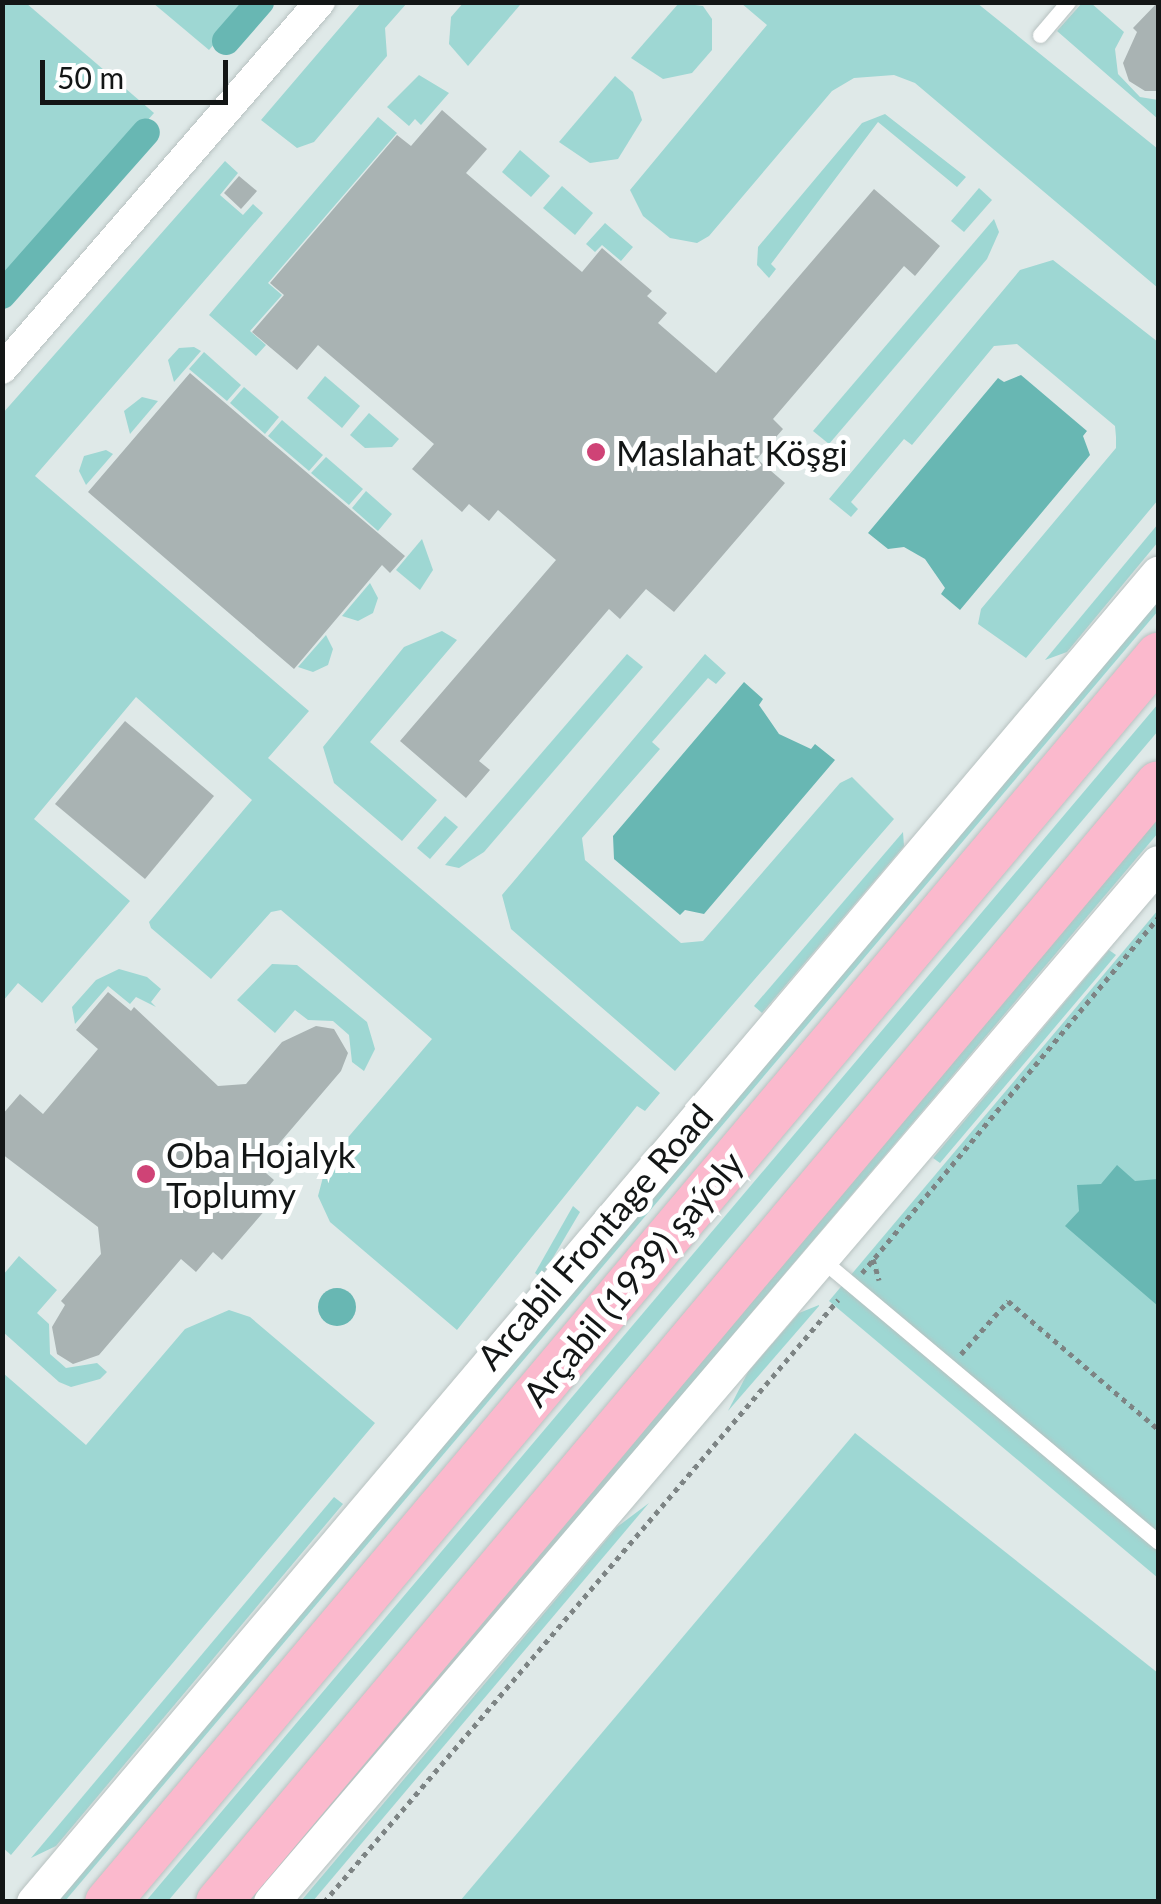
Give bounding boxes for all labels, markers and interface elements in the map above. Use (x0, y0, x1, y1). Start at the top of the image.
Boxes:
scale bar (45, 40, 232, 102)
text: 50 m (57, 59, 124, 95)
place label: Maslahat Köşgi (616, 431, 848, 473)
marker: Maslahat Köşgi (585, 441, 607, 463)
street label: Arcabil Frontage Road (467, 1095, 721, 1377)
place label: Oba Hojalyk Toplumy (166, 1133, 356, 1215)
street label: Arçabil (1939) şaýoly (513, 1142, 751, 1414)
marker: Oba Hojalyk Toplumy (135, 1163, 157, 1185)

